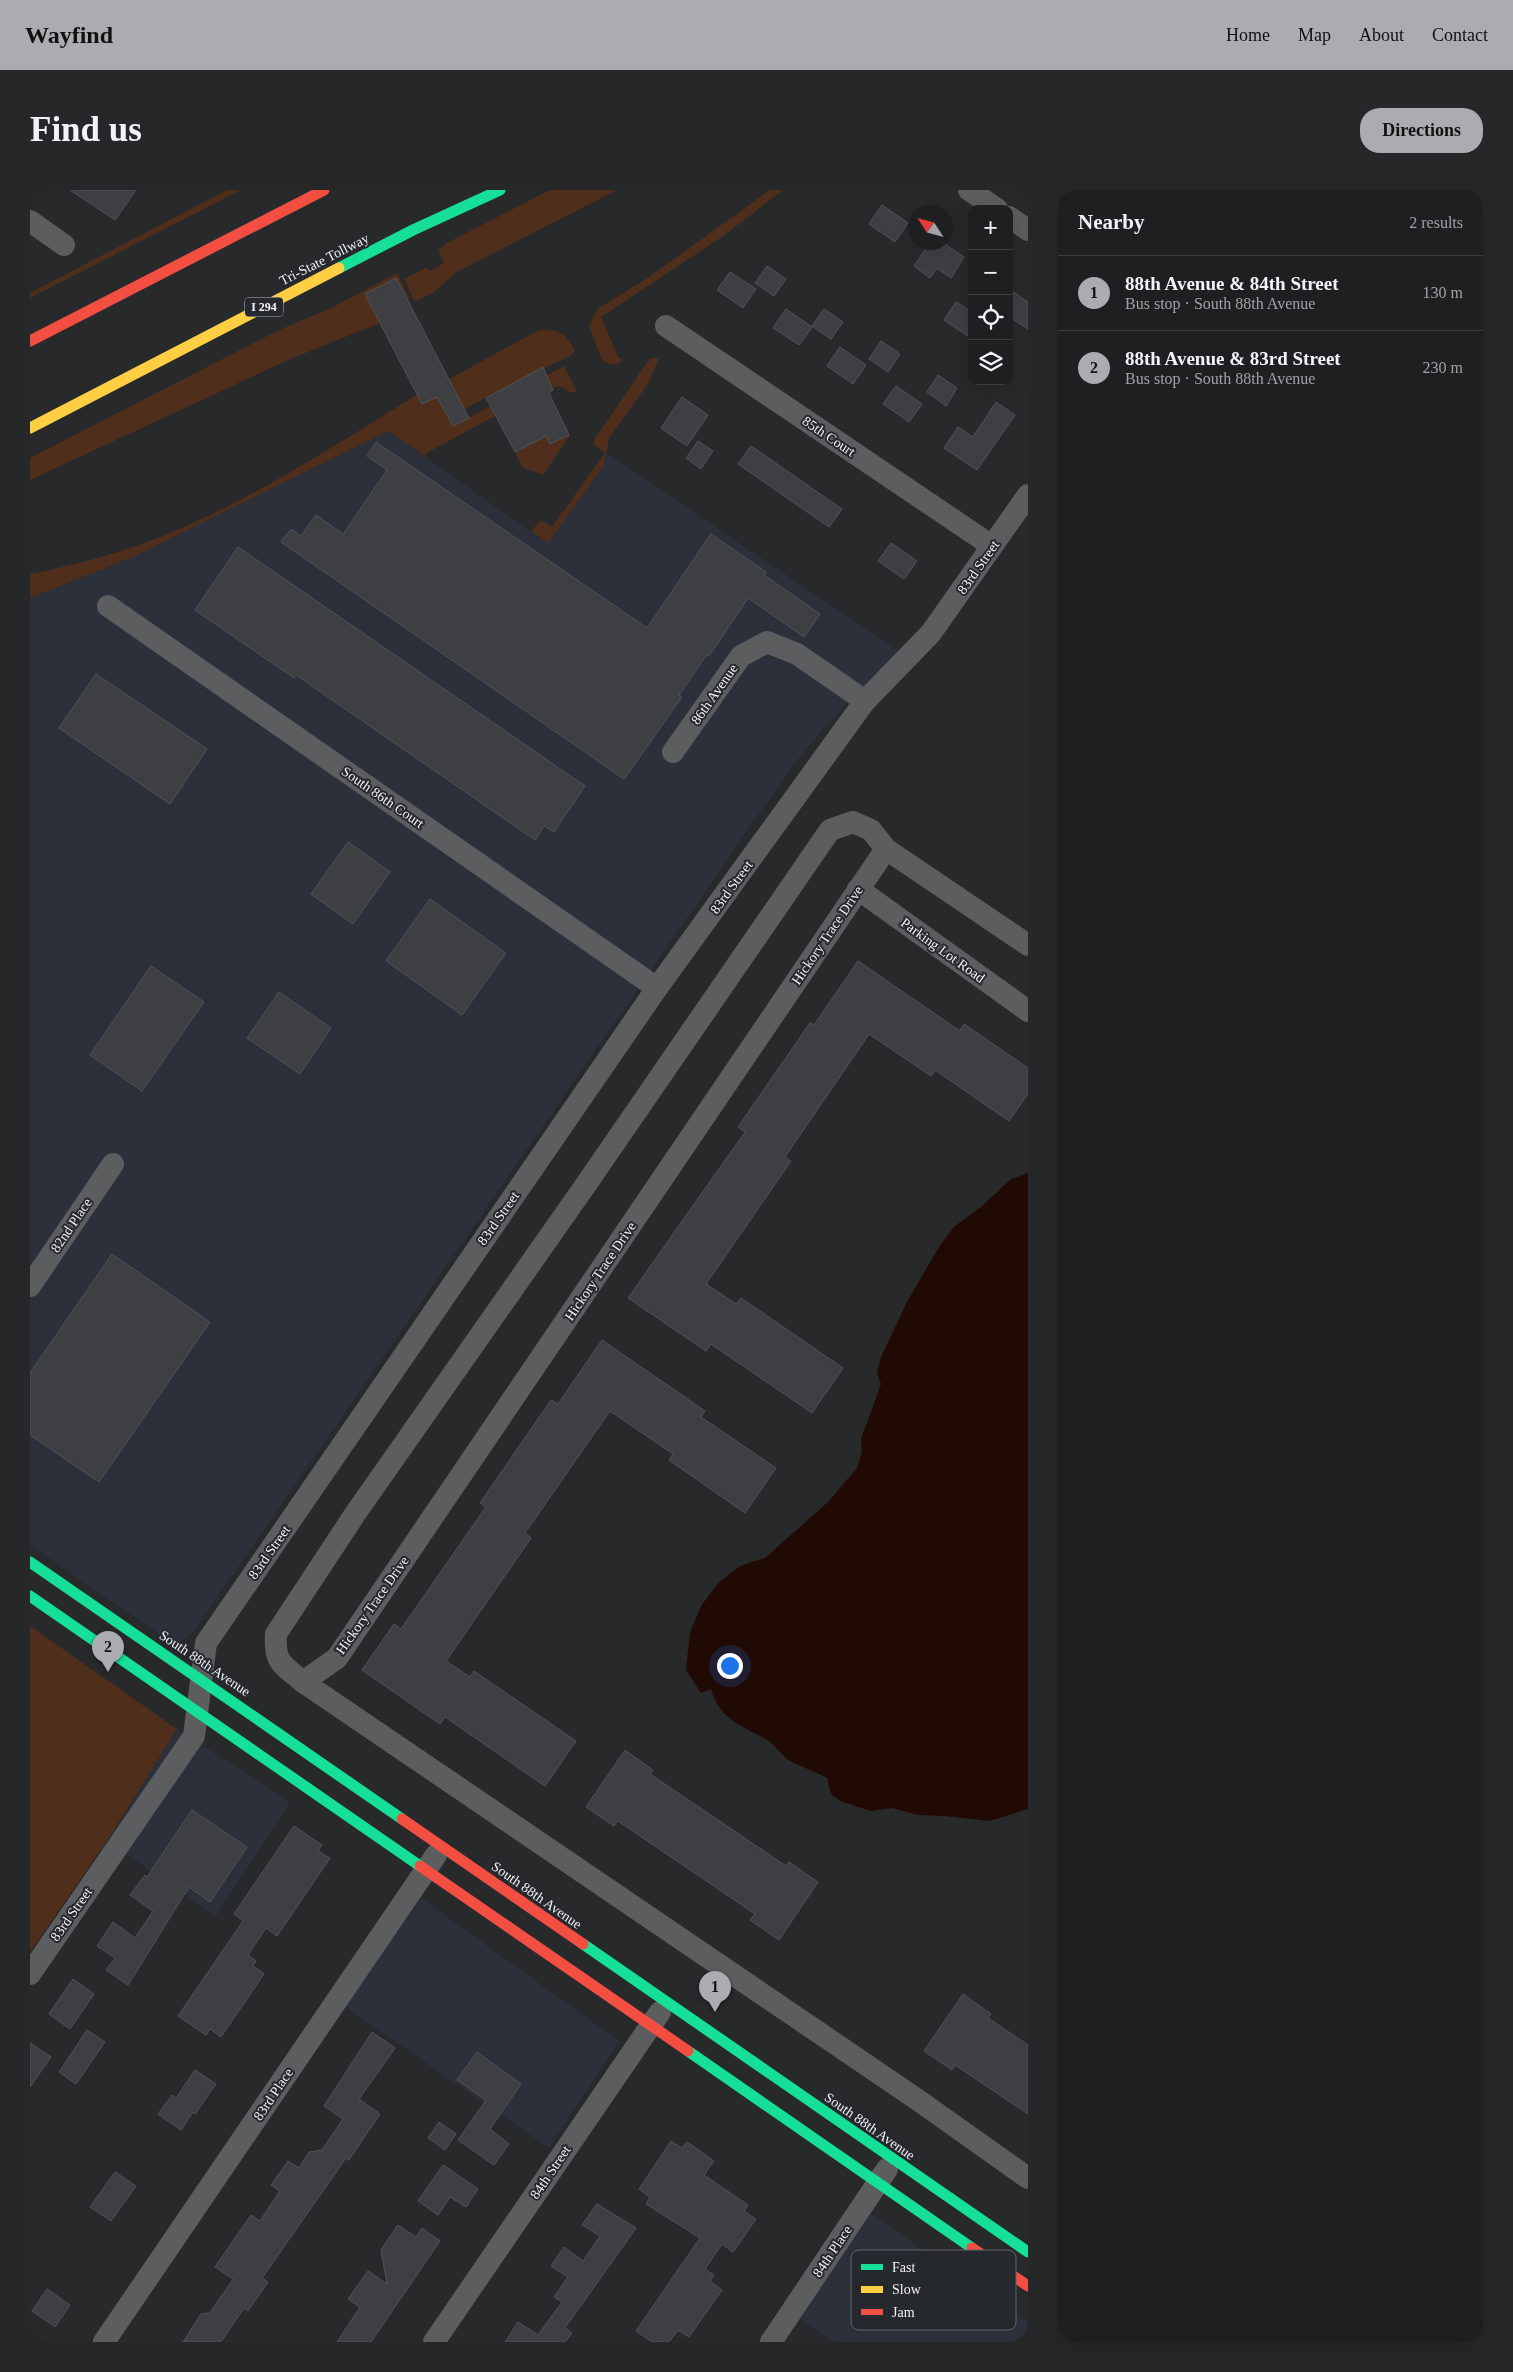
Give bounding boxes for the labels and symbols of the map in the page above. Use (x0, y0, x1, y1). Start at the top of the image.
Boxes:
north arrow (908, 205, 953, 250)
street label: Tri-State Tollway (277, 230, 371, 288)
road number: I 294 (245, 298, 283, 316)
street label: 85th Court (800, 413, 858, 460)
street label: 83rd Street (955, 538, 1002, 597)
street label: 86th Avenue (688, 661, 741, 727)
street label: South 86th Court (339, 764, 427, 831)
street label: 83rd Street (707, 858, 756, 917)
street label: Hickory Trace Drive (789, 883, 866, 988)
street label: Parking Lot Road (898, 915, 987, 986)
street label: 83rd Street (475, 1189, 522, 1248)
street label: 82nd Place (48, 1195, 95, 1255)
street label: Hickory Trace Drive (562, 1219, 639, 1324)
street label: 83rd Street (246, 1523, 293, 1582)
street label: Hickory Trace Drive (333, 1554, 412, 1657)
street label: South 88th Avenue (156, 1627, 253, 1699)
pin: 2 (92, 1631, 124, 1672)
your location (717, 1653, 743, 1679)
street label: South 88th Avenue (489, 1859, 585, 1932)
street label: 83rd Street (48, 1885, 95, 1944)
pin: 1 (699, 1971, 731, 2012)
street label: 83rd Place (251, 2065, 296, 2123)
street label: South 88th Avenue (822, 2090, 918, 2163)
street label: 84th Street (527, 2143, 574, 2202)
street label: 84th Place (810, 2223, 855, 2280)
legend (851, 2250, 1016, 2330)
text: Fast (892, 2260, 915, 2275)
text: Slow (892, 2282, 922, 2297)
text: Jam (892, 2305, 915, 2320)

